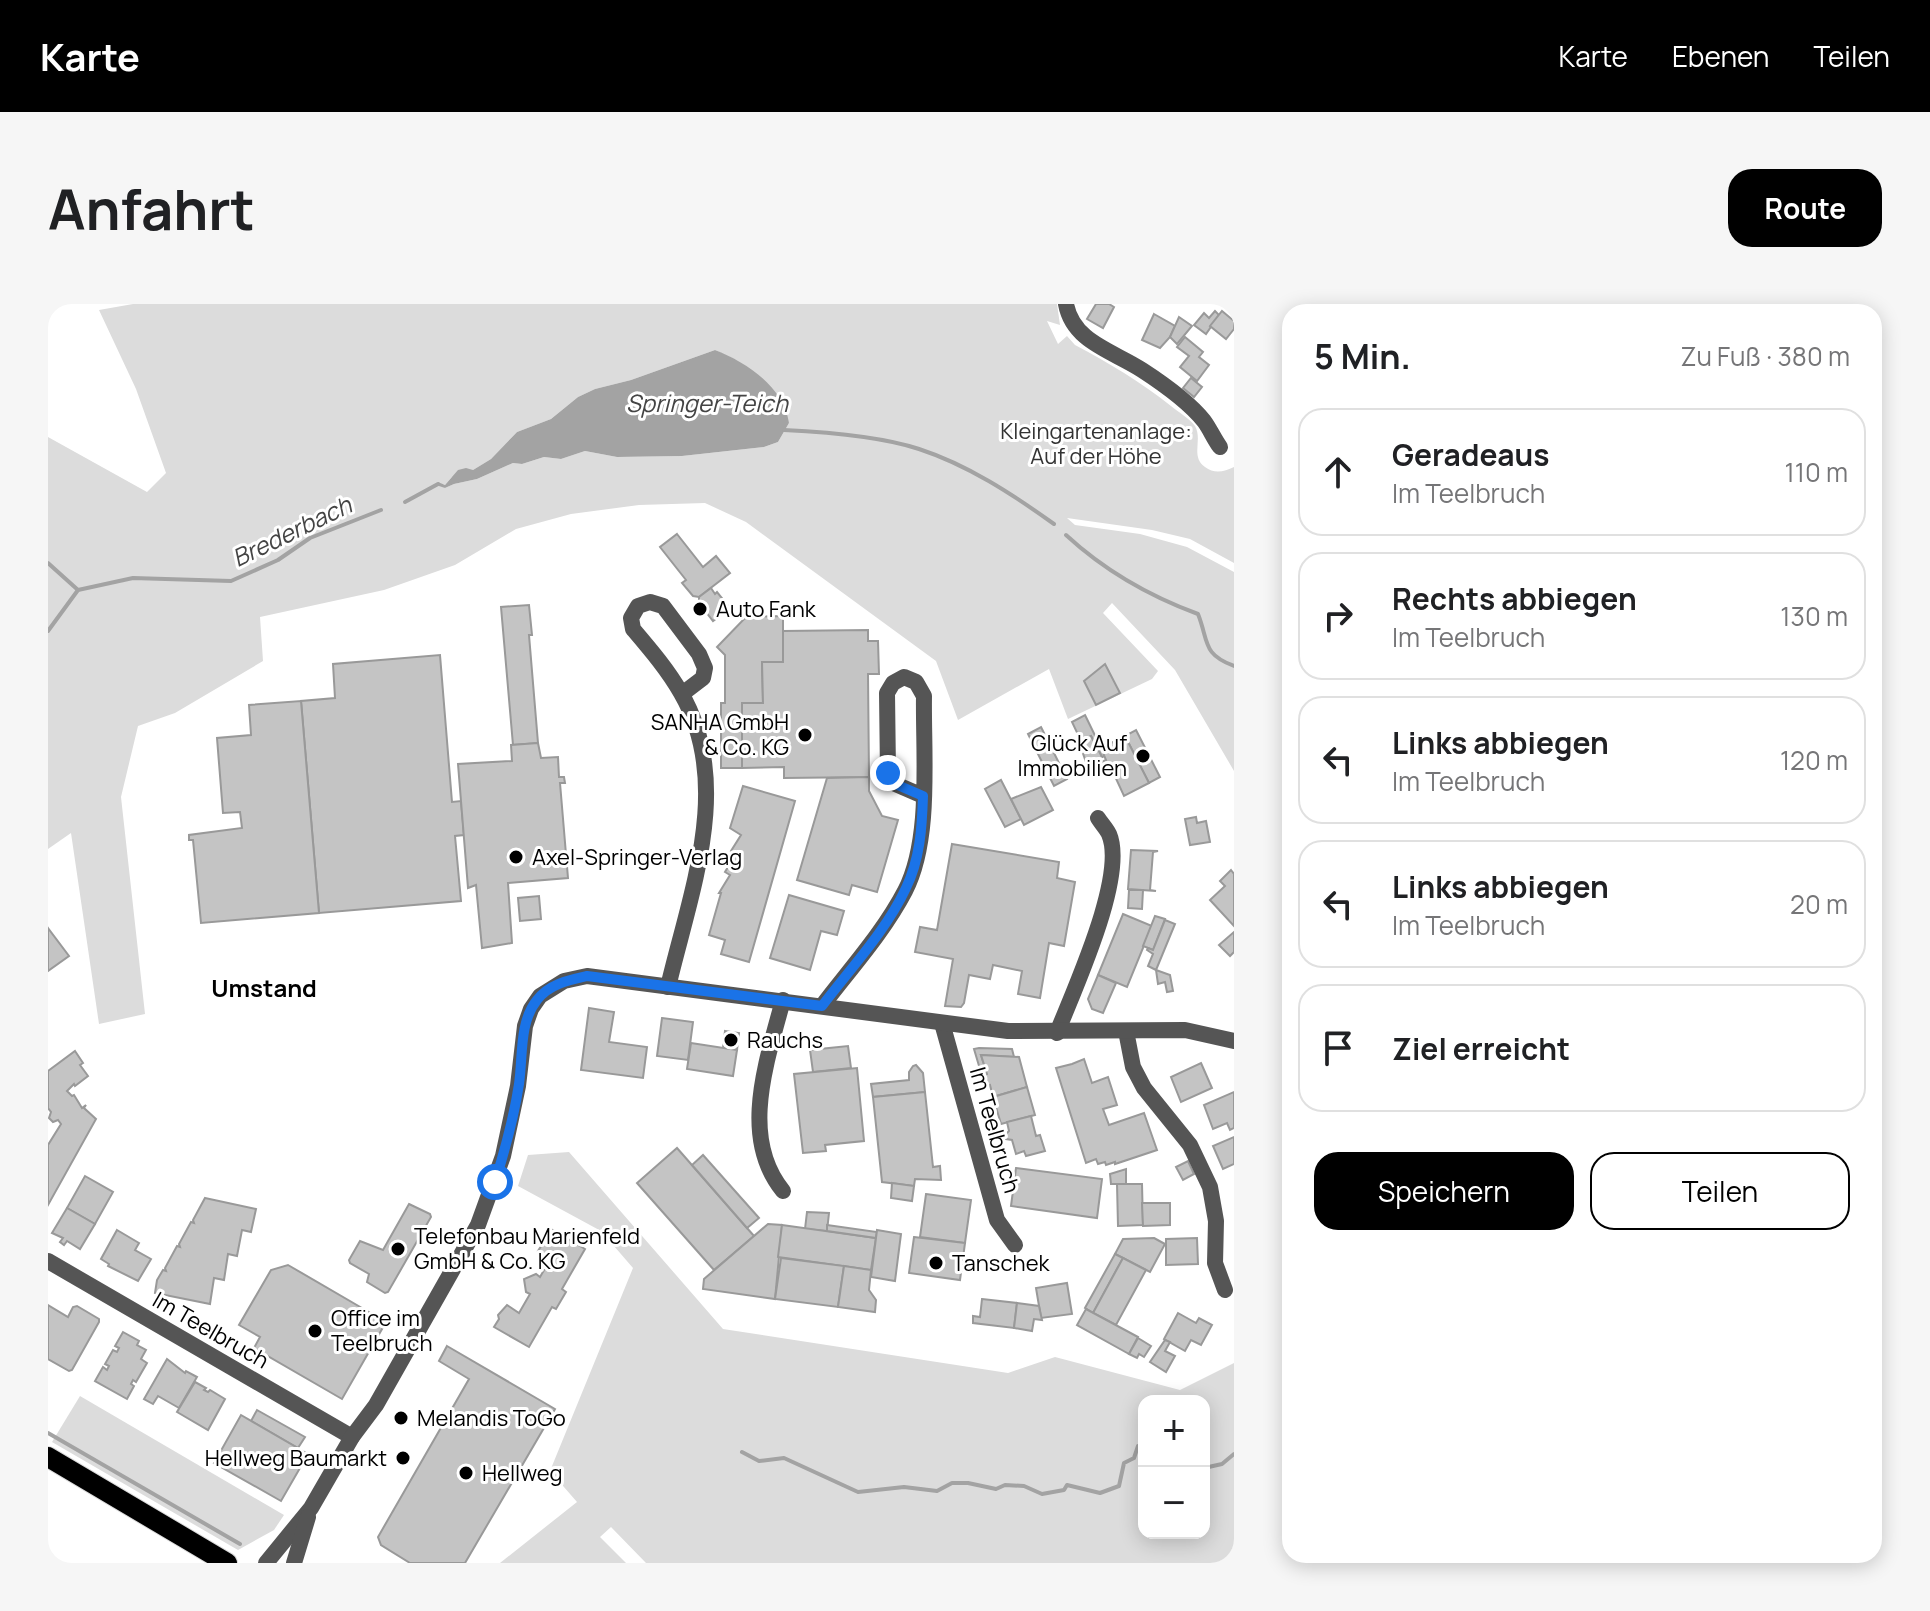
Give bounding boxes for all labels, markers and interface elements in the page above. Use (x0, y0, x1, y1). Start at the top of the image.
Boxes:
text: Karte (40, 30, 140, 82)
text: Karte (1559, 37, 1628, 75)
text: Ebenen (1672, 37, 1770, 75)
text: Teilen (1814, 37, 1890, 75)
button: Route (1728, 169, 1882, 247)
text: Anfahrt (48, 170, 255, 247)
text: 5 Min. (1314, 333, 1411, 379)
text: Zu Fuß · 380 m (1680, 338, 1850, 374)
water label: Springer-Teich (626, 386, 789, 419)
park label: Kleingartenanlage: Auf der Höhe (1000, 416, 1192, 471)
text: Geradeaus (1392, 434, 1549, 475)
icon: ahead (1316, 450, 1360, 494)
text: 110 m (1785, 454, 1848, 490)
text: Im Teelbruch (1392, 475, 1545, 511)
water label: Brederbach (226, 487, 357, 574)
text: Rechts abbiegen (1392, 578, 1637, 619)
place label: Auto Fank (716, 594, 817, 624)
icon: right (1316, 594, 1360, 638)
text: 130 m (1780, 598, 1848, 634)
marker: Auto Fank (691, 600, 709, 618)
text: Im Teelbruch (1392, 619, 1545, 655)
place label: SANHA GmbH & Co. KG (651, 707, 789, 762)
text: Links abbiegen (1392, 722, 1609, 763)
marker: SANHA GmbH & Co. KG (796, 726, 814, 744)
place label: Glück Auf Immobilien (1018, 728, 1127, 783)
icon: left (1316, 738, 1360, 782)
text: 120 m (1780, 742, 1848, 778)
marker: Glück Auf Immobilien (1134, 747, 1152, 765)
route end (870, 755, 906, 791)
text: Im Teelbruch (1392, 763, 1545, 799)
place label: Axel-Springer-Verlag (532, 842, 742, 872)
marker: Axel-Springer-Verlag (507, 848, 525, 866)
text: Links abbiegen (1392, 866, 1609, 907)
icon: left (1316, 882, 1360, 926)
text: 20 m (1790, 886, 1848, 922)
text: Im Teelbruch (1392, 907, 1545, 943)
district label: Umstand (211, 971, 317, 1004)
place label: Rauchs (747, 1025, 823, 1055)
icon: arrive (1316, 1026, 1360, 1070)
text: Ziel erreicht (1392, 1028, 1570, 1069)
marker: Rauchs (722, 1031, 740, 1049)
street label: Im Teelbruch (963, 1064, 1027, 1196)
button: Speichern (1314, 1152, 1574, 1230)
button: Teilen (1590, 1152, 1850, 1230)
route start (477, 1164, 513, 1200)
place label: Telefonbau Marienfeld GmbH & Co. KG (414, 1221, 640, 1276)
marker: Telefonbau Marienfeld GmbH & Co. KG (389, 1240, 407, 1258)
place label: Tanschek (952, 1248, 1051, 1278)
marker: Tanschek (927, 1254, 945, 1272)
street label: Im Teelbruch (147, 1285, 275, 1375)
place label: Office im Teelbruch (331, 1303, 433, 1358)
marker: Office im Teelbruch (306, 1322, 324, 1340)
map controls (1138, 1395, 1210, 1539)
button: + (1138, 1395, 1210, 1467)
place label: Melandis ToGo (417, 1403, 566, 1433)
marker: Melandis ToGo (392, 1409, 410, 1427)
place label: Hellweg Baumarkt (205, 1443, 387, 1473)
marker: Hellweg Baumarkt (394, 1449, 412, 1467)
place label: Hellweg (482, 1458, 563, 1488)
marker: Hellweg (457, 1464, 475, 1482)
button: − (1138, 1467, 1210, 1539)

